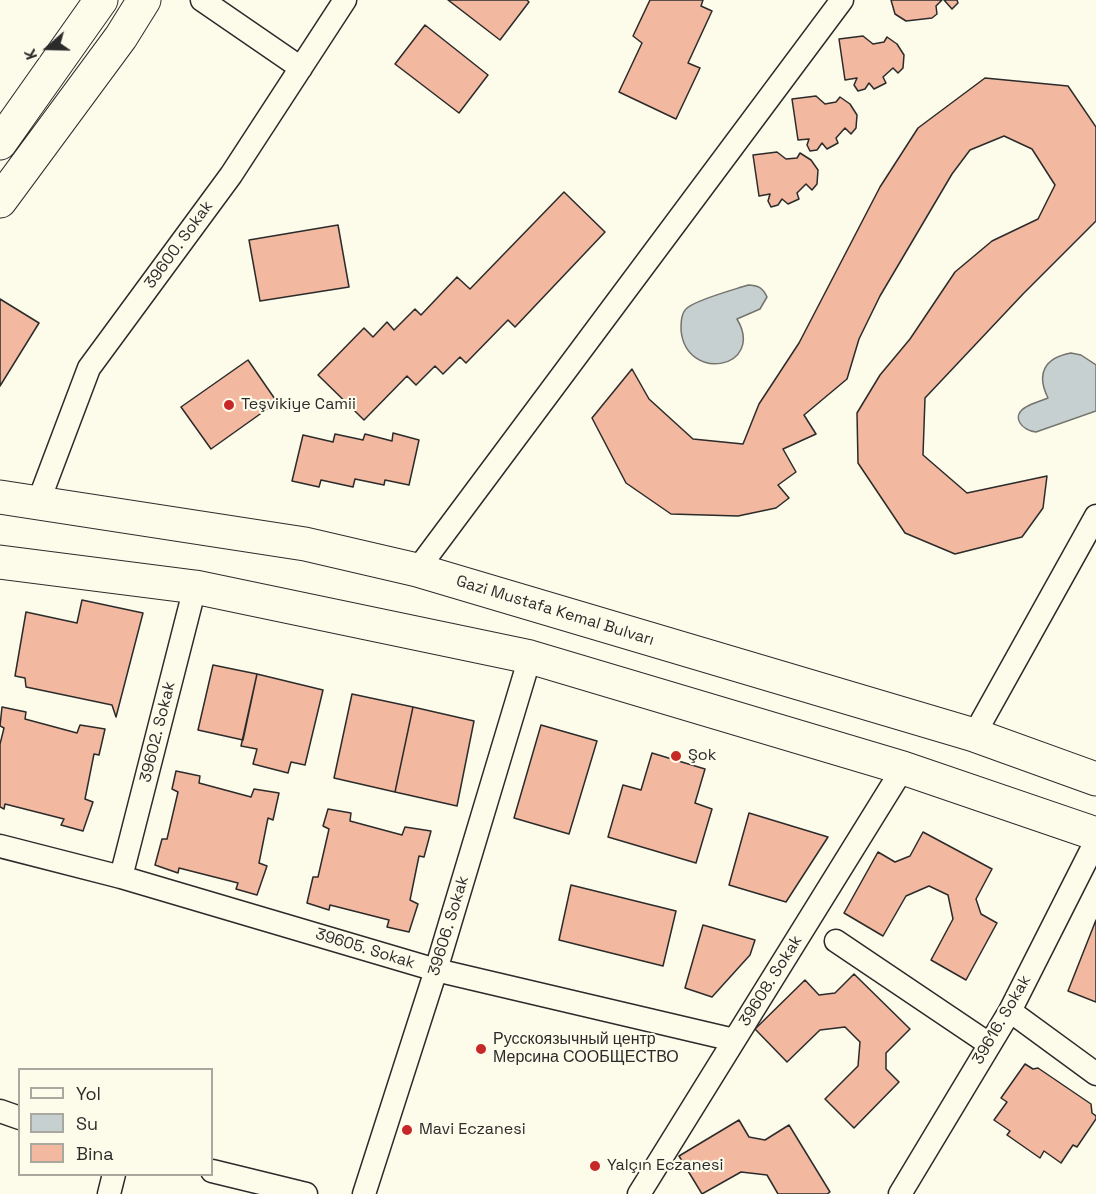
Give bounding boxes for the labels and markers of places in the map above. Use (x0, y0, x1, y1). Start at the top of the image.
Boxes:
place label: Teşvikiye Camii (241, 395, 356, 415)
marker: Teşvikiye Camii (222, 398, 236, 412)
place label: Şok (688, 746, 716, 766)
marker: Şok (669, 749, 683, 763)
place label: Русскоязычный центр Мерсина СООБЩЕСТВО (493, 1030, 679, 1068)
marker: Русскоязычный центр Мерсина СООБЩЕСТВО (474, 1042, 488, 1056)
place label: Mavi Eczanesi (419, 1120, 526, 1140)
marker: Mavi Eczanesi (400, 1123, 414, 1137)
place label: Yalçın Eczanesi (607, 1156, 723, 1176)
marker: Yalçın Eczanesi (588, 1159, 602, 1173)

